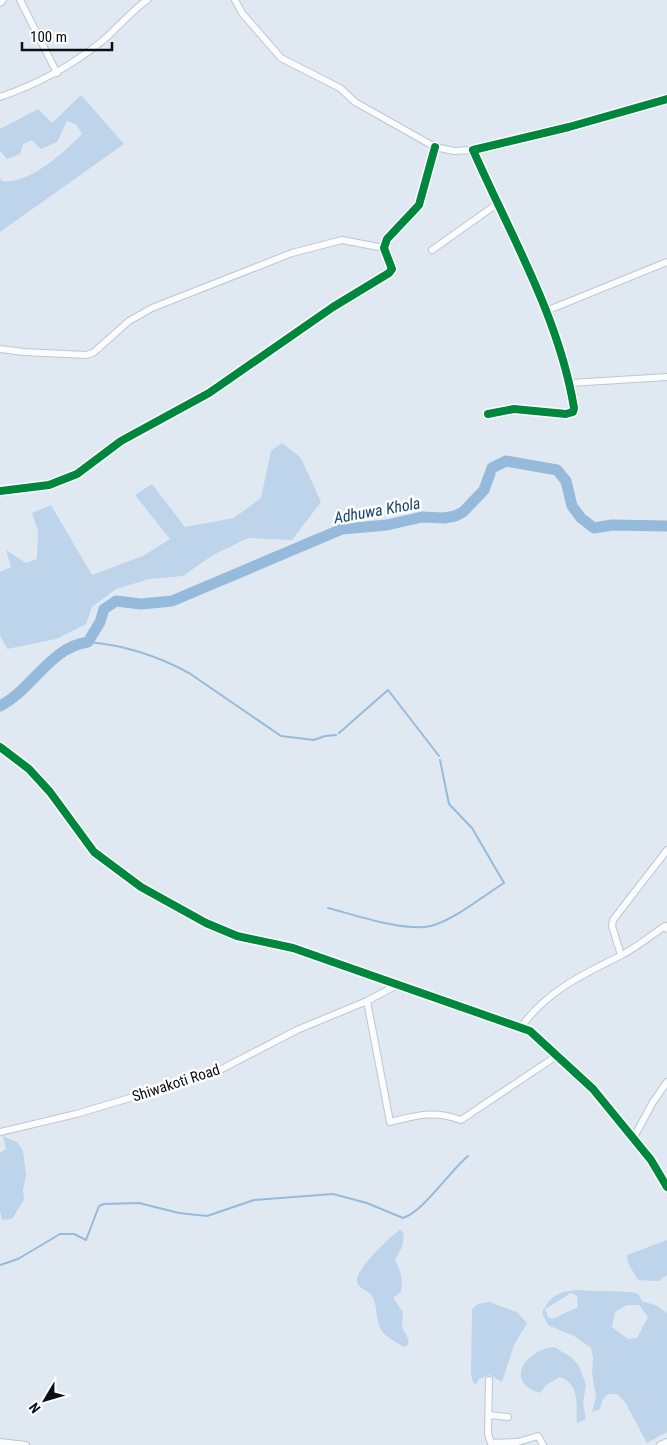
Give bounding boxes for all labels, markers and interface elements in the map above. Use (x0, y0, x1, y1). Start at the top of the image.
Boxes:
scale bar (22, 20, 112, 52)
text: 100 m (30, 28, 67, 46)
water label: Adhuwa Khola (331, 494, 422, 528)
street label: Shiwakoti Road (130, 1060, 222, 1106)
north arrow (20, 1375, 70, 1425)
text: N (26, 1400, 44, 1416)

